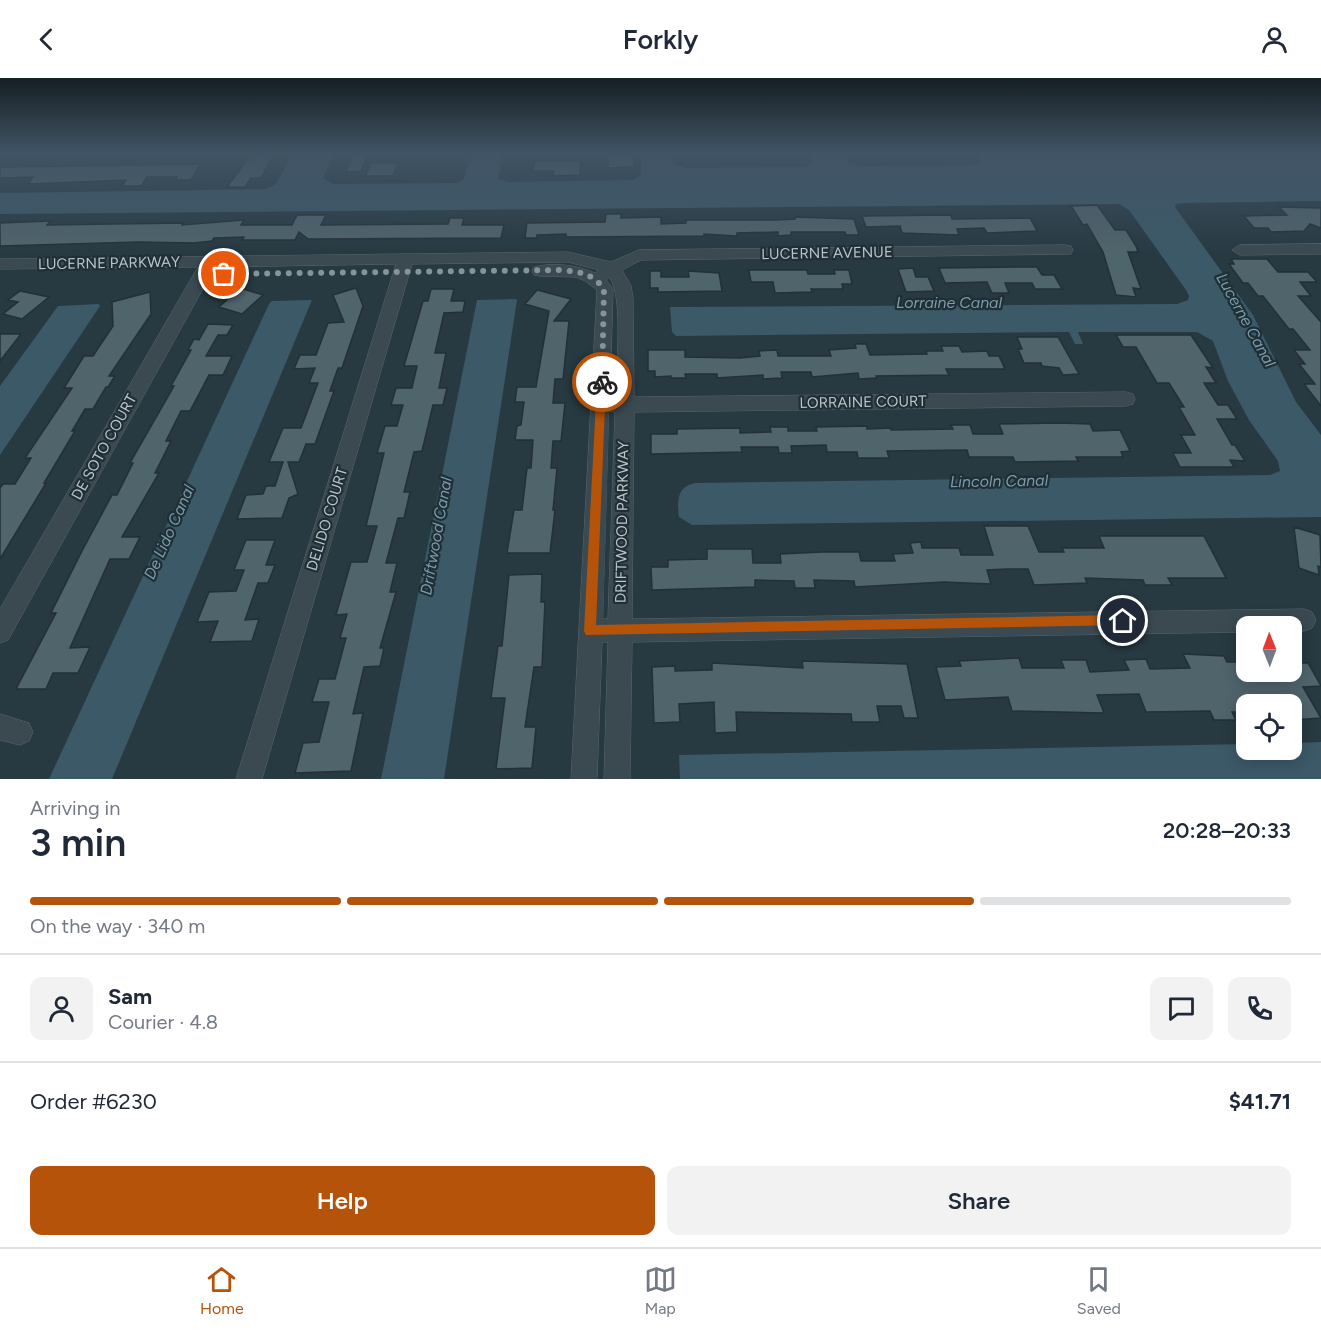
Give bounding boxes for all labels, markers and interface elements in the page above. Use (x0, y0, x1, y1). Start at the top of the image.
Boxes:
icon: back (30, 23, 63, 56)
text: Forkly (623, 23, 698, 56)
icon: person (1258, 23, 1291, 56)
street label: LUCERNE AVENUE (761, 243, 893, 263)
pin (198, 248, 249, 299)
street label: LUCERNE PARKWAY (38, 253, 180, 273)
icon: bag (207, 257, 240, 290)
water label: Lucerne Canal (1212, 270, 1280, 371)
water label: Lorraine Canal (896, 293, 1002, 312)
courier (572, 352, 632, 412)
icon: bike (586, 366, 619, 399)
street label: DE SOTO COURT (68, 390, 141, 503)
street label: LORRAINE COURT (799, 392, 927, 412)
street label: DRIFTWOOD PARKWAY (612, 441, 632, 603)
street label: DELIDO COURT (303, 464, 352, 573)
water label: Lincoln Canal (950, 471, 1049, 491)
water label: Driftwood Canal (416, 475, 456, 596)
water label: De Lido Canal (140, 481, 198, 582)
pin (1097, 595, 1148, 646)
icon: home (1106, 604, 1139, 637)
north arrow (1236, 616, 1302, 682)
map controls (1236, 616, 1302, 760)
button: locate (1236, 694, 1302, 760)
text: Arriving in (30, 796, 120, 820)
text: 20:28–20:33 (1163, 817, 1291, 844)
text: 3 min (30, 819, 126, 866)
text: On the way · 340 m (30, 914, 205, 938)
button: person (30, 977, 93, 1040)
button: chat (1150, 977, 1213, 1040)
button: phone (1228, 977, 1291, 1040)
text: Sam (108, 983, 152, 1010)
text: Courier · 4.8 (108, 1010, 218, 1034)
text: Order #6230 (30, 1088, 157, 1115)
text: $41.71 (1229, 1088, 1291, 1115)
button: Help (30, 1166, 655, 1235)
button: Share (667, 1166, 1291, 1235)
tab: Home (200, 1263, 244, 1318)
tab: Map (644, 1263, 677, 1318)
tab: Saved (1077, 1263, 1121, 1318)

